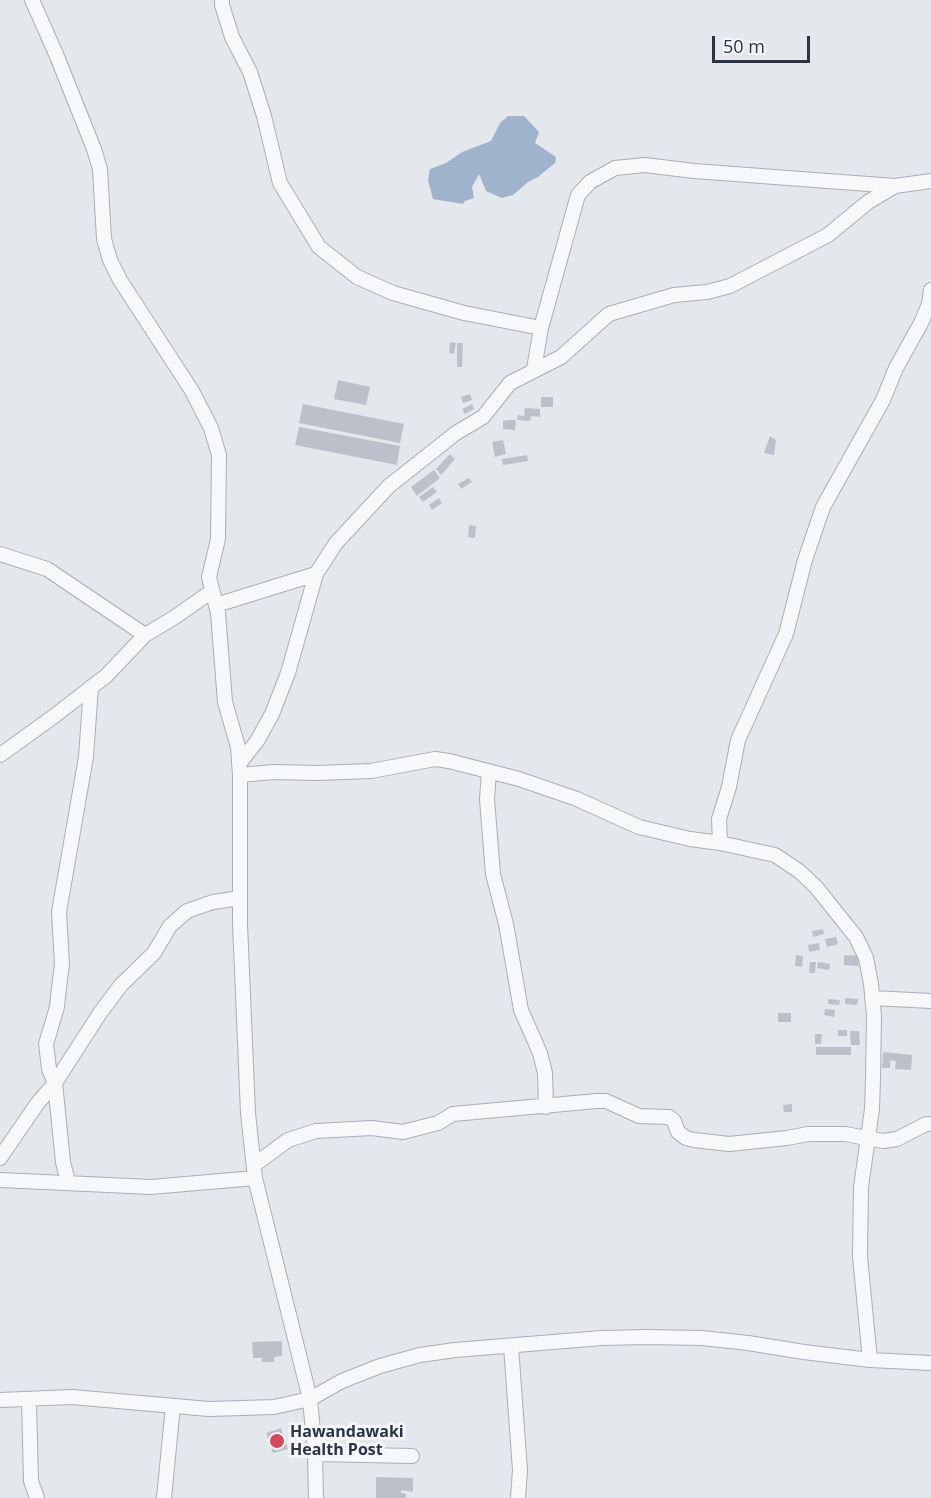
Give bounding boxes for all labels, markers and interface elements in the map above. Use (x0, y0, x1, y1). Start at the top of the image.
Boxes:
scale bar (715, 24, 812, 62)
text: 50 m (723, 34, 765, 58)
place label: Hawandawaki Health Post (290, 1422, 404, 1460)
marker: Hawandawaki Health Post (268, 1432, 286, 1450)

